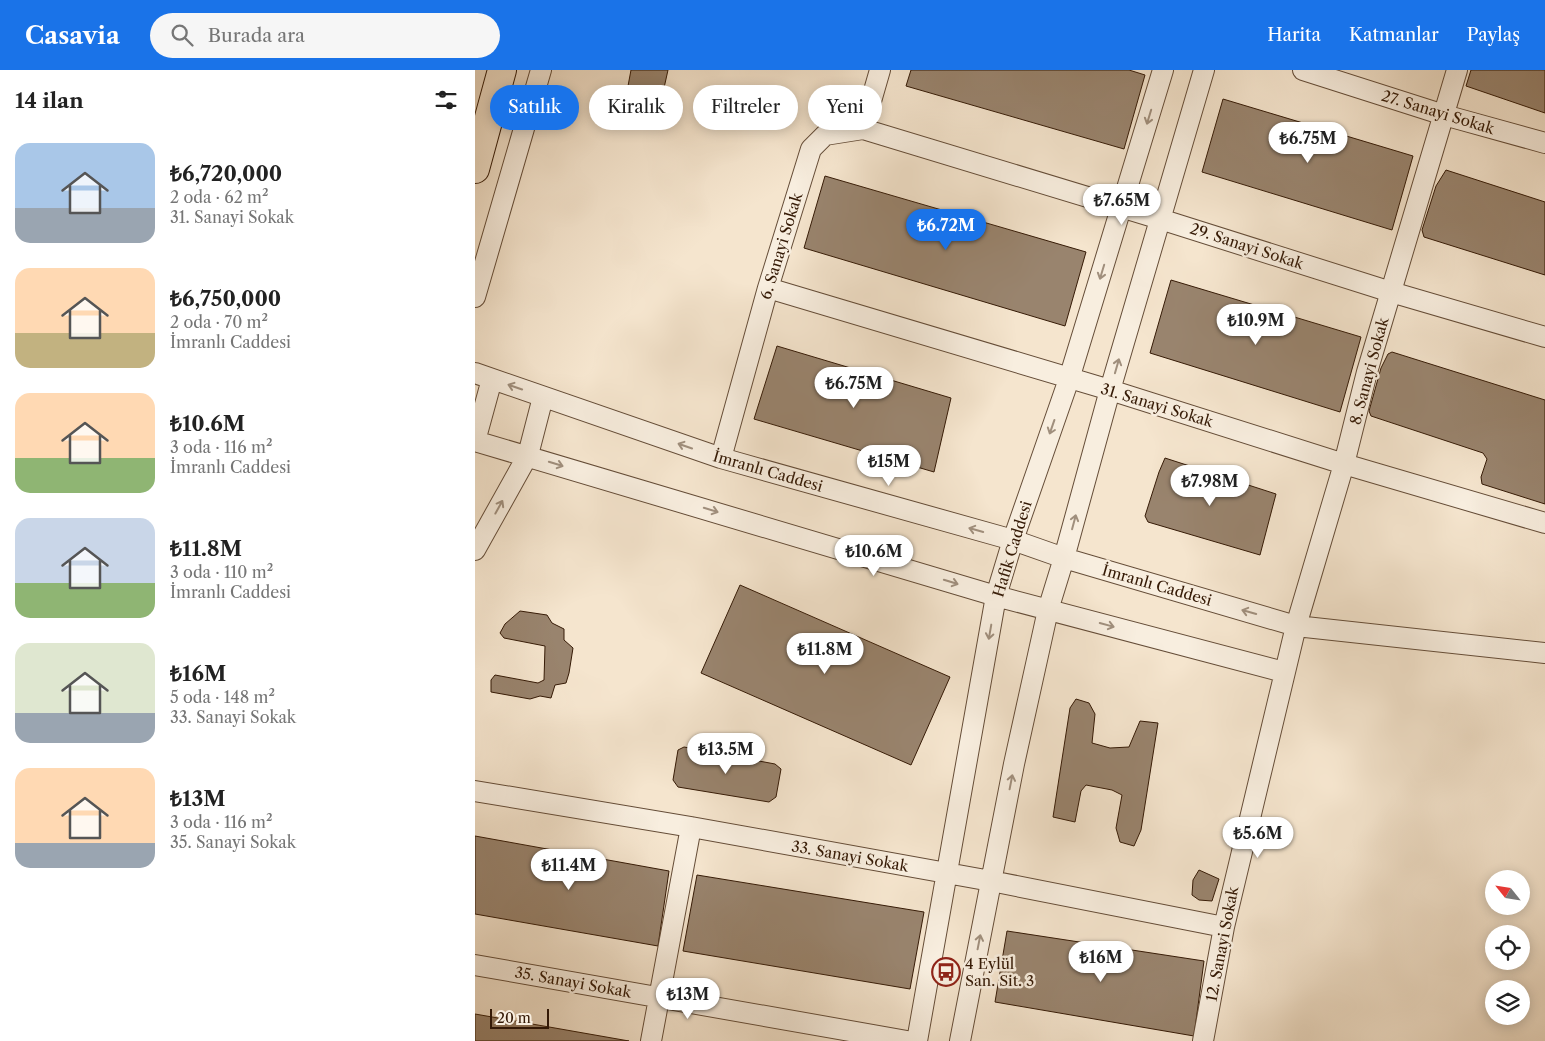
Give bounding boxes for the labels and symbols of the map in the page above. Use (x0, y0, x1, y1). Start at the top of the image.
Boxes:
street label: 27. Sanayi Sokak (1379, 86, 1498, 139)
one-way arrow (1144, 108, 1154, 124)
pin: ₺6.75M (1267, 122, 1349, 164)
pin: ₺7.65M (1081, 184, 1163, 226)
street label: 6. Sanayi Sokak (756, 189, 807, 302)
pin: ₺6.72M (905, 208, 987, 251)
street label: 29. Sanayi Sokak (1188, 219, 1308, 274)
one-way arrow (1097, 264, 1106, 280)
pin: ₺10.9M (1215, 304, 1297, 346)
street label: 8. Sanayi Sokak (1346, 314, 1393, 427)
one-way arrow (1112, 358, 1122, 374)
pin: ₺6.75M (813, 366, 895, 409)
street label: 31. Sanayi Sokak (1099, 379, 1217, 431)
one-way arrow (508, 382, 524, 391)
one-way arrow (1047, 419, 1057, 435)
one-way arrow (678, 441, 694, 450)
pin: ₺15M (859, 444, 919, 487)
street label: İmranlı Caddesi (711, 446, 826, 496)
one-way arrow (547, 459, 563, 469)
pin: ₺7.98M (1169, 464, 1251, 507)
street label: Hafik Caddesi (988, 498, 1036, 599)
one-way arrow (494, 500, 504, 515)
one-way arrow (703, 506, 719, 516)
one-way arrow (1069, 515, 1079, 531)
one-way arrow (968, 525, 984, 534)
pin: ₺10.6M (833, 534, 915, 577)
street label: İmranlı Caddesi (1100, 560, 1215, 610)
one-way arrow (942, 577, 958, 587)
one-way arrow (1241, 607, 1257, 617)
one-way arrow (1099, 621, 1115, 631)
one-way arrow (984, 624, 994, 640)
pin: ₺11.8M (784, 632, 866, 675)
pin: ₺13.5M (685, 732, 767, 775)
one-way arrow (1006, 775, 1016, 791)
pin: ₺5.6M (1223, 816, 1293, 859)
street label: 33. Sanayi Sokak (790, 836, 911, 876)
pin: ₺11.4M (528, 848, 610, 891)
north arrow (1485, 870, 1530, 915)
street label: 12. Sanayi Sokak (1202, 884, 1243, 1003)
one-way arrow (975, 934, 984, 950)
pin: ₺16M (1071, 940, 1131, 983)
place label: 4 Eylül San. Sit. 3 (965, 954, 1034, 990)
bus stop icon: 4 Eylül San. Sit. 3 (931, 957, 961, 987)
street label: 35. Sanayi Sokak (513, 962, 634, 1002)
pin: ₺13M (658, 978, 718, 1020)
scale bar (490, 1006, 549, 1029)

